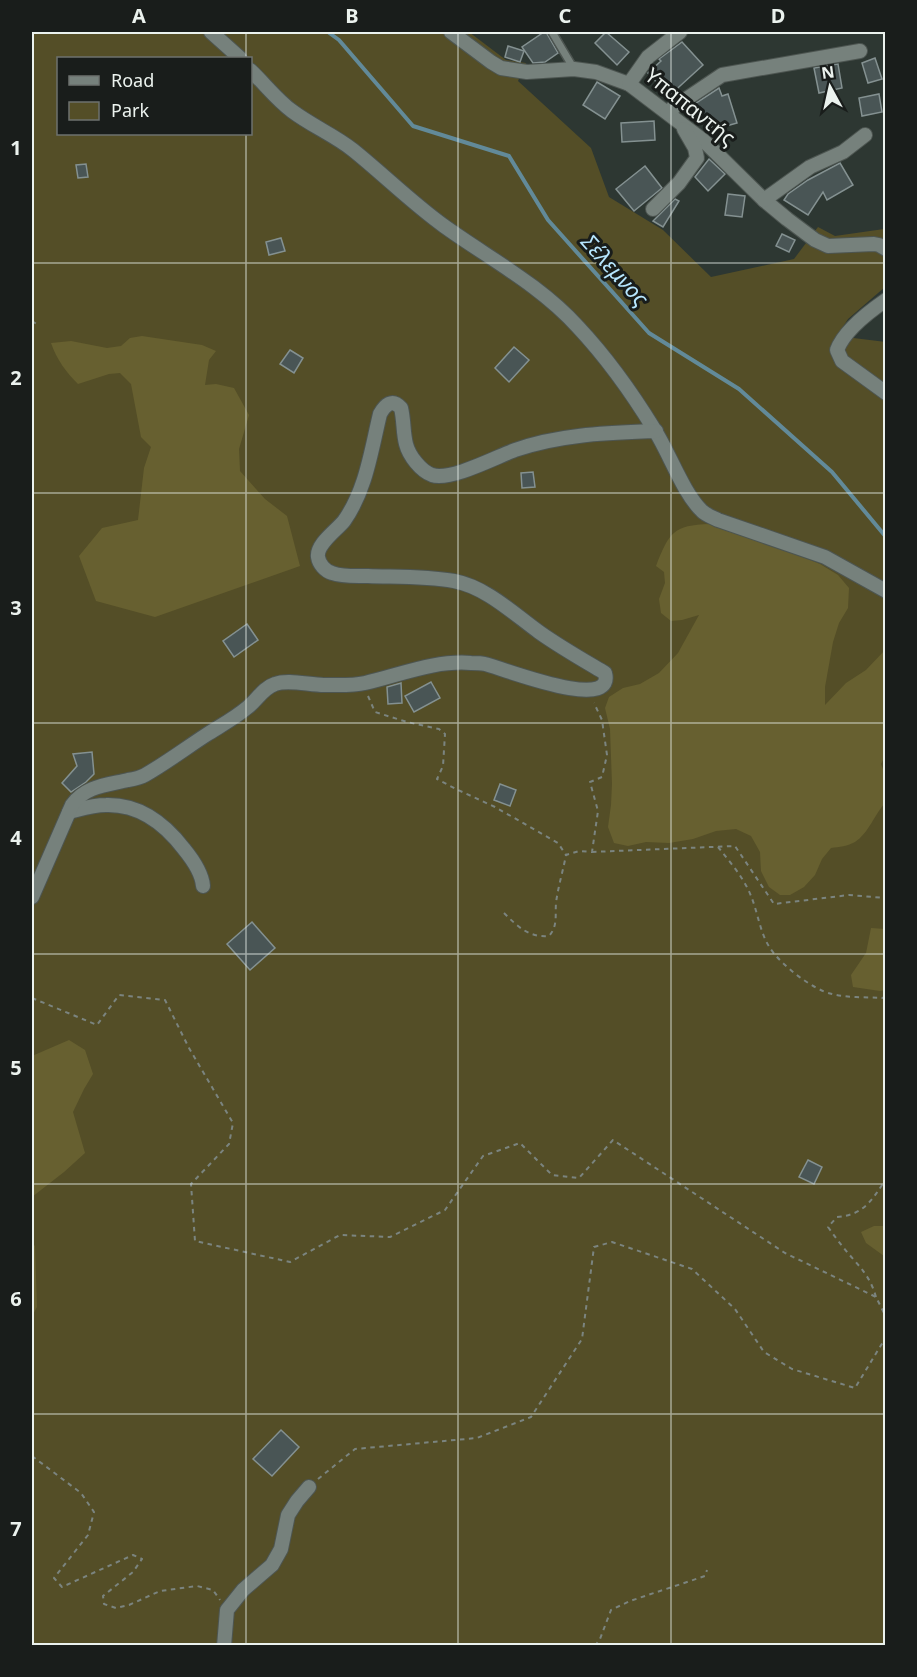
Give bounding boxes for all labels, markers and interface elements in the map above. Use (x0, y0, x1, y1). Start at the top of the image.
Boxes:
text: A (132, 2, 146, 29)
text: B (345, 2, 359, 29)
text: C (559, 2, 572, 29)
text: D (771, 2, 785, 29)
legend (57, 57, 252, 135)
north arrow (800, 57, 860, 117)
text: N (820, 60, 836, 84)
street label: Υπαπαντής (640, 61, 742, 151)
text: Road (111, 68, 154, 92)
text: Park (111, 98, 149, 122)
text: 1 (10, 134, 22, 161)
water label: Σέλεμνος (575, 226, 657, 312)
text: 2 (10, 364, 22, 391)
text: 3 (10, 594, 22, 621)
text: 4 (10, 824, 22, 851)
text: 5 (10, 1054, 22, 1081)
text: 6 (10, 1285, 22, 1312)
text: 7 (10, 1515, 22, 1542)

